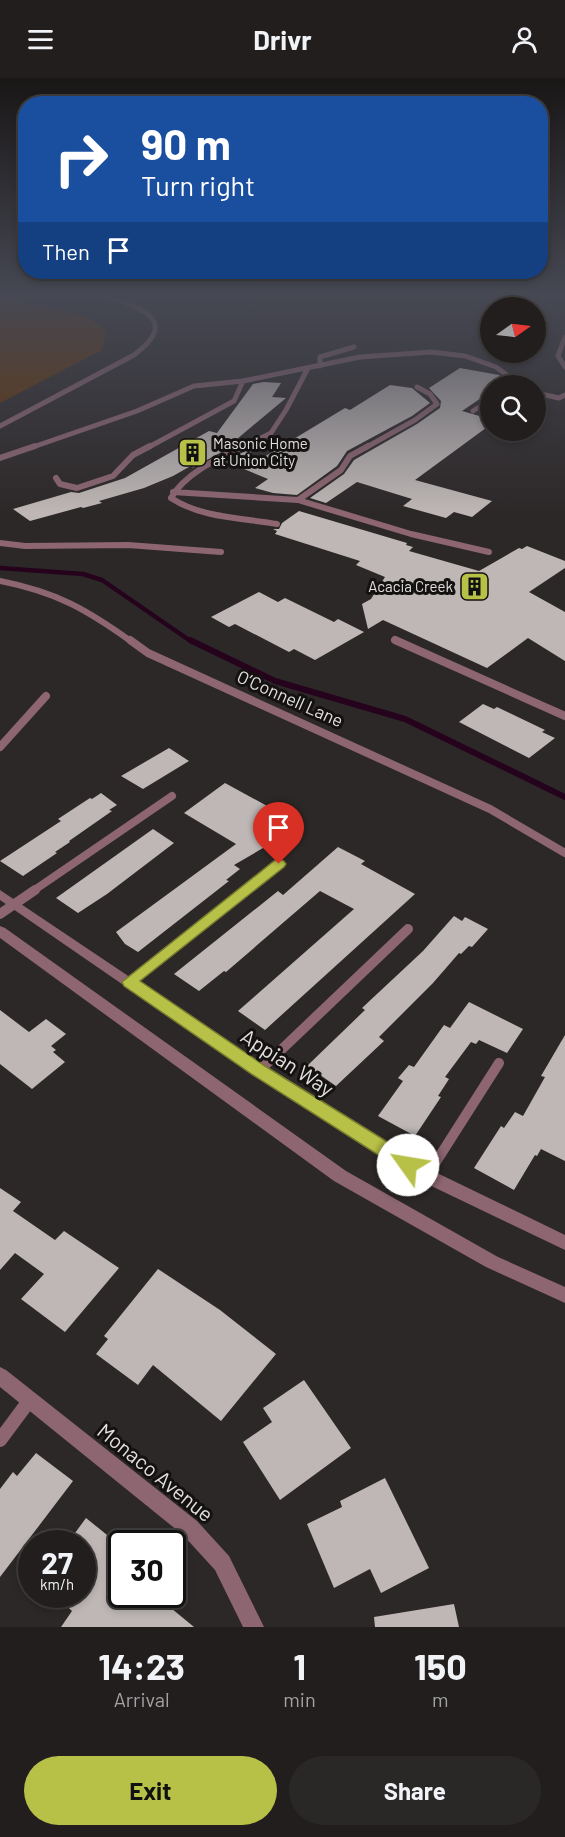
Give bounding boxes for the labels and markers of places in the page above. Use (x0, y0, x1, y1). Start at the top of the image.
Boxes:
place label: Masonic Home at Union City (213, 434, 308, 469)
building icon: Masonic Home at Union City (176, 437, 208, 469)
building icon: Acacia Creek (458, 571, 490, 603)
place label: Acacia Creek (368, 577, 453, 595)
pin (253, 802, 304, 864)

